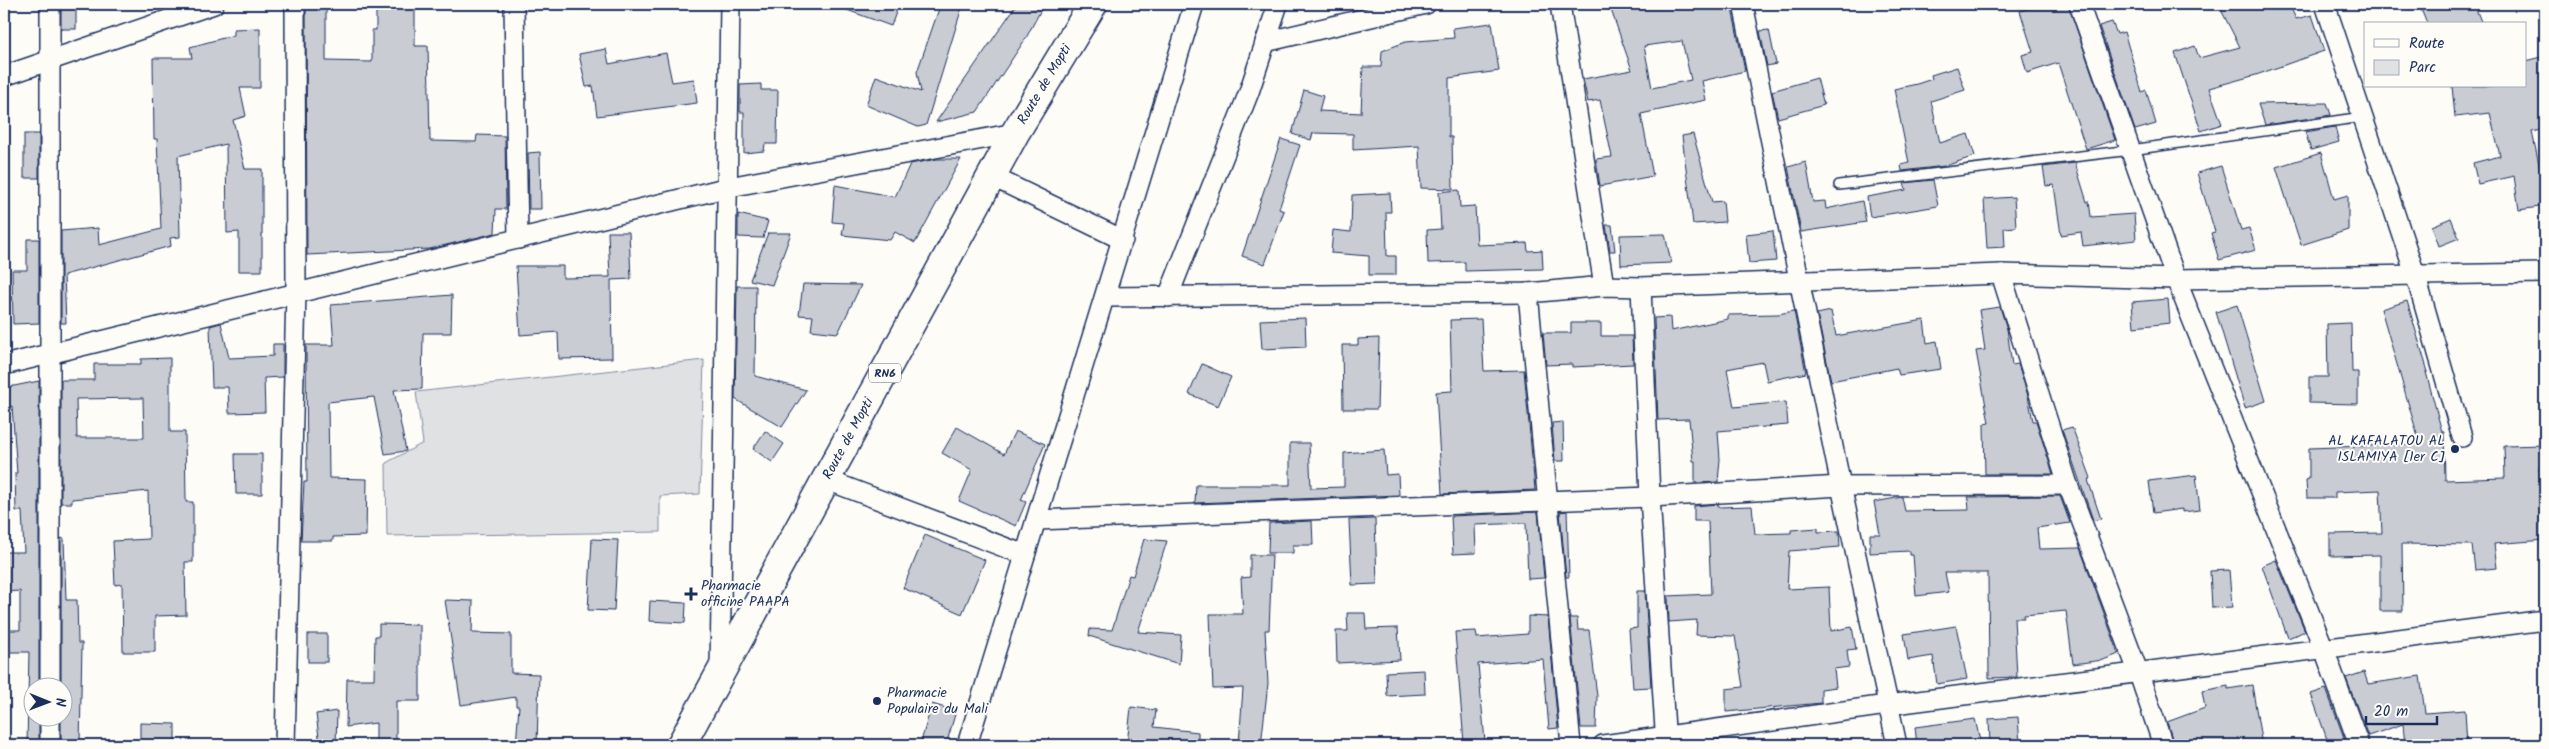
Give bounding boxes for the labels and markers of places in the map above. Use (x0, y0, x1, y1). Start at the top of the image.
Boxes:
place label: AL KAFALATOU AL ISLAMIYA [1er C] (2328, 430, 2445, 468)
marker: AL KAFALATOU AL ISLAMIYA [1er C] (2449, 443, 2461, 455)
place label: Pharmacie officine PAAPA (701, 575, 790, 613)
marker: Pharmacie officine PAAPA (685, 588, 697, 600)
place label: Pharmacie Populaire du Mali (887, 682, 989, 720)
marker: Pharmacie Populaire du Mali (871, 695, 883, 707)

